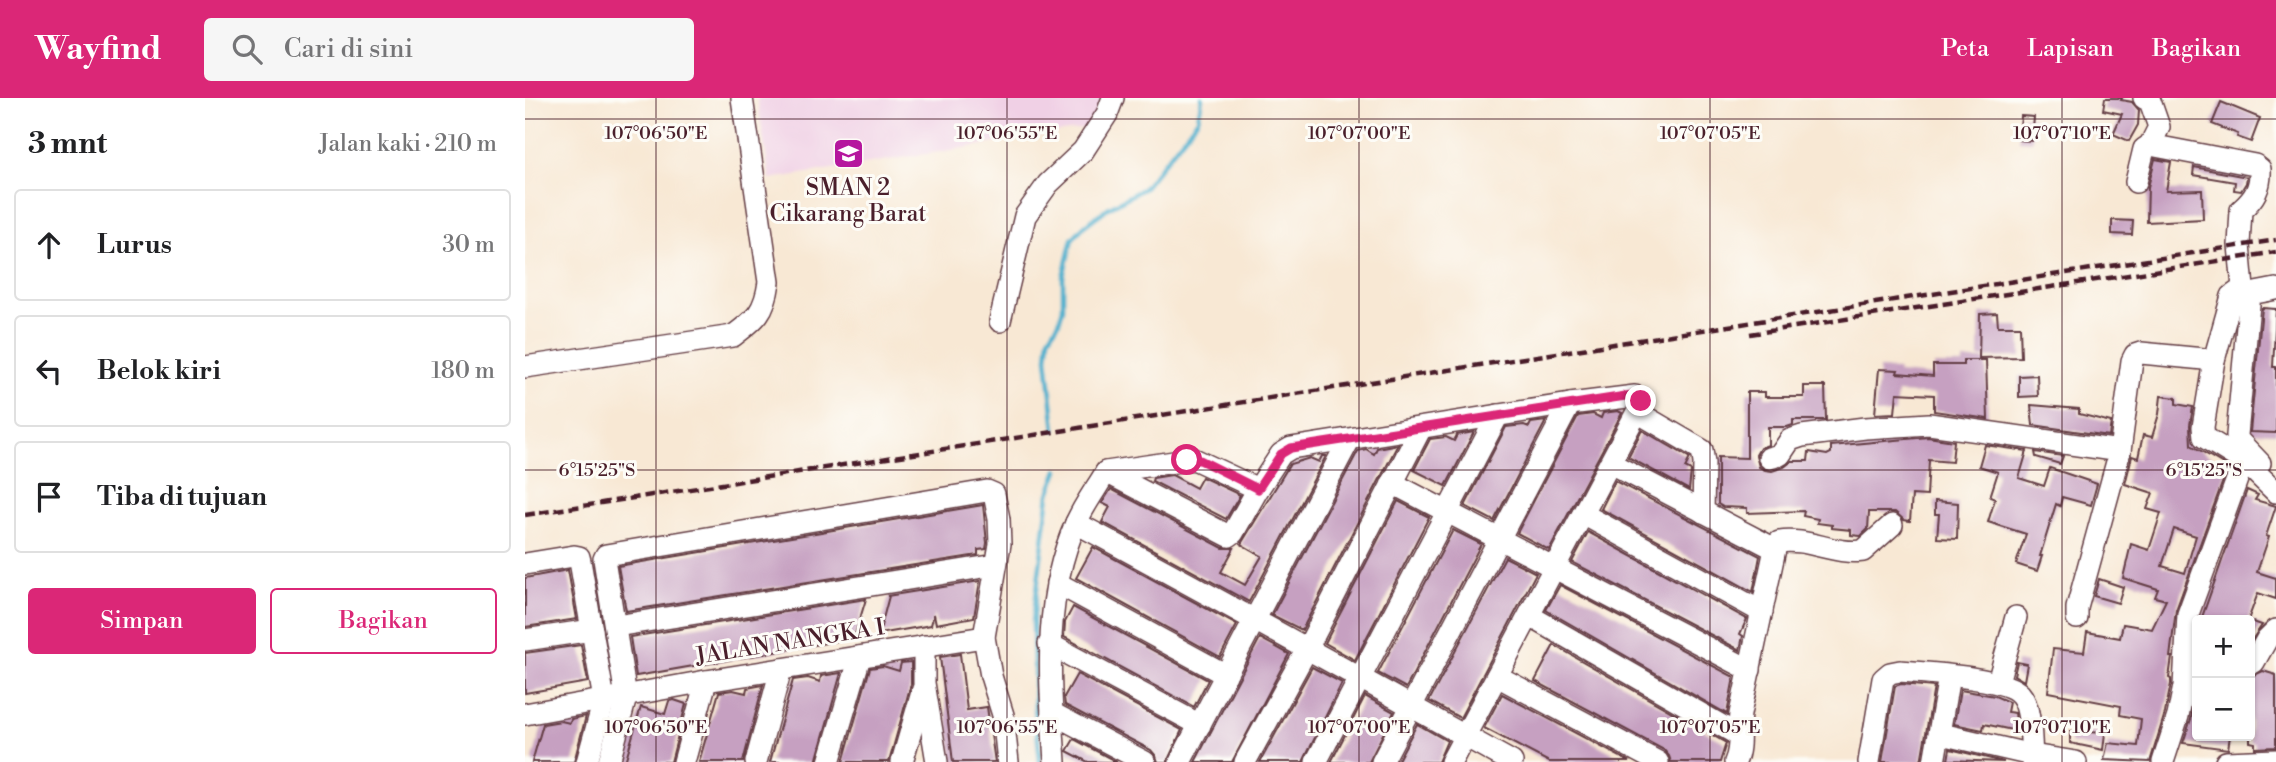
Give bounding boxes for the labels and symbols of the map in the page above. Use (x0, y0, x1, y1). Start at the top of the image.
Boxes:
text: 107°06'50"E (605, 122, 707, 145)
text: 107°06'55"E (957, 122, 1057, 145)
text: 107°07'00"E (1308, 122, 1410, 145)
text: 107°07'05"E (1660, 122, 1760, 145)
text: 107°07'10"E (2013, 122, 2111, 145)
school or university icon: SMAN 2 Cikarang Barat (831, 136, 865, 170)
place label: SMAN 2 Cikarang Barat (769, 174, 927, 228)
route end (1625, 385, 1656, 416)
route start (1171, 444, 1202, 475)
text: 6°15'25"S (559, 459, 635, 482)
text: 6°15'25"S (2166, 459, 2242, 482)
street label: JALAN NANGKA I (693, 613, 887, 671)
text: 107°06'50"E (605, 716, 707, 739)
text: 107°06'55"E (957, 716, 1057, 739)
text: 107°07'00"E (1308, 716, 1410, 739)
text: 107°07'05"E (1660, 716, 1760, 739)
text: 107°07'10"E (2013, 716, 2111, 739)

